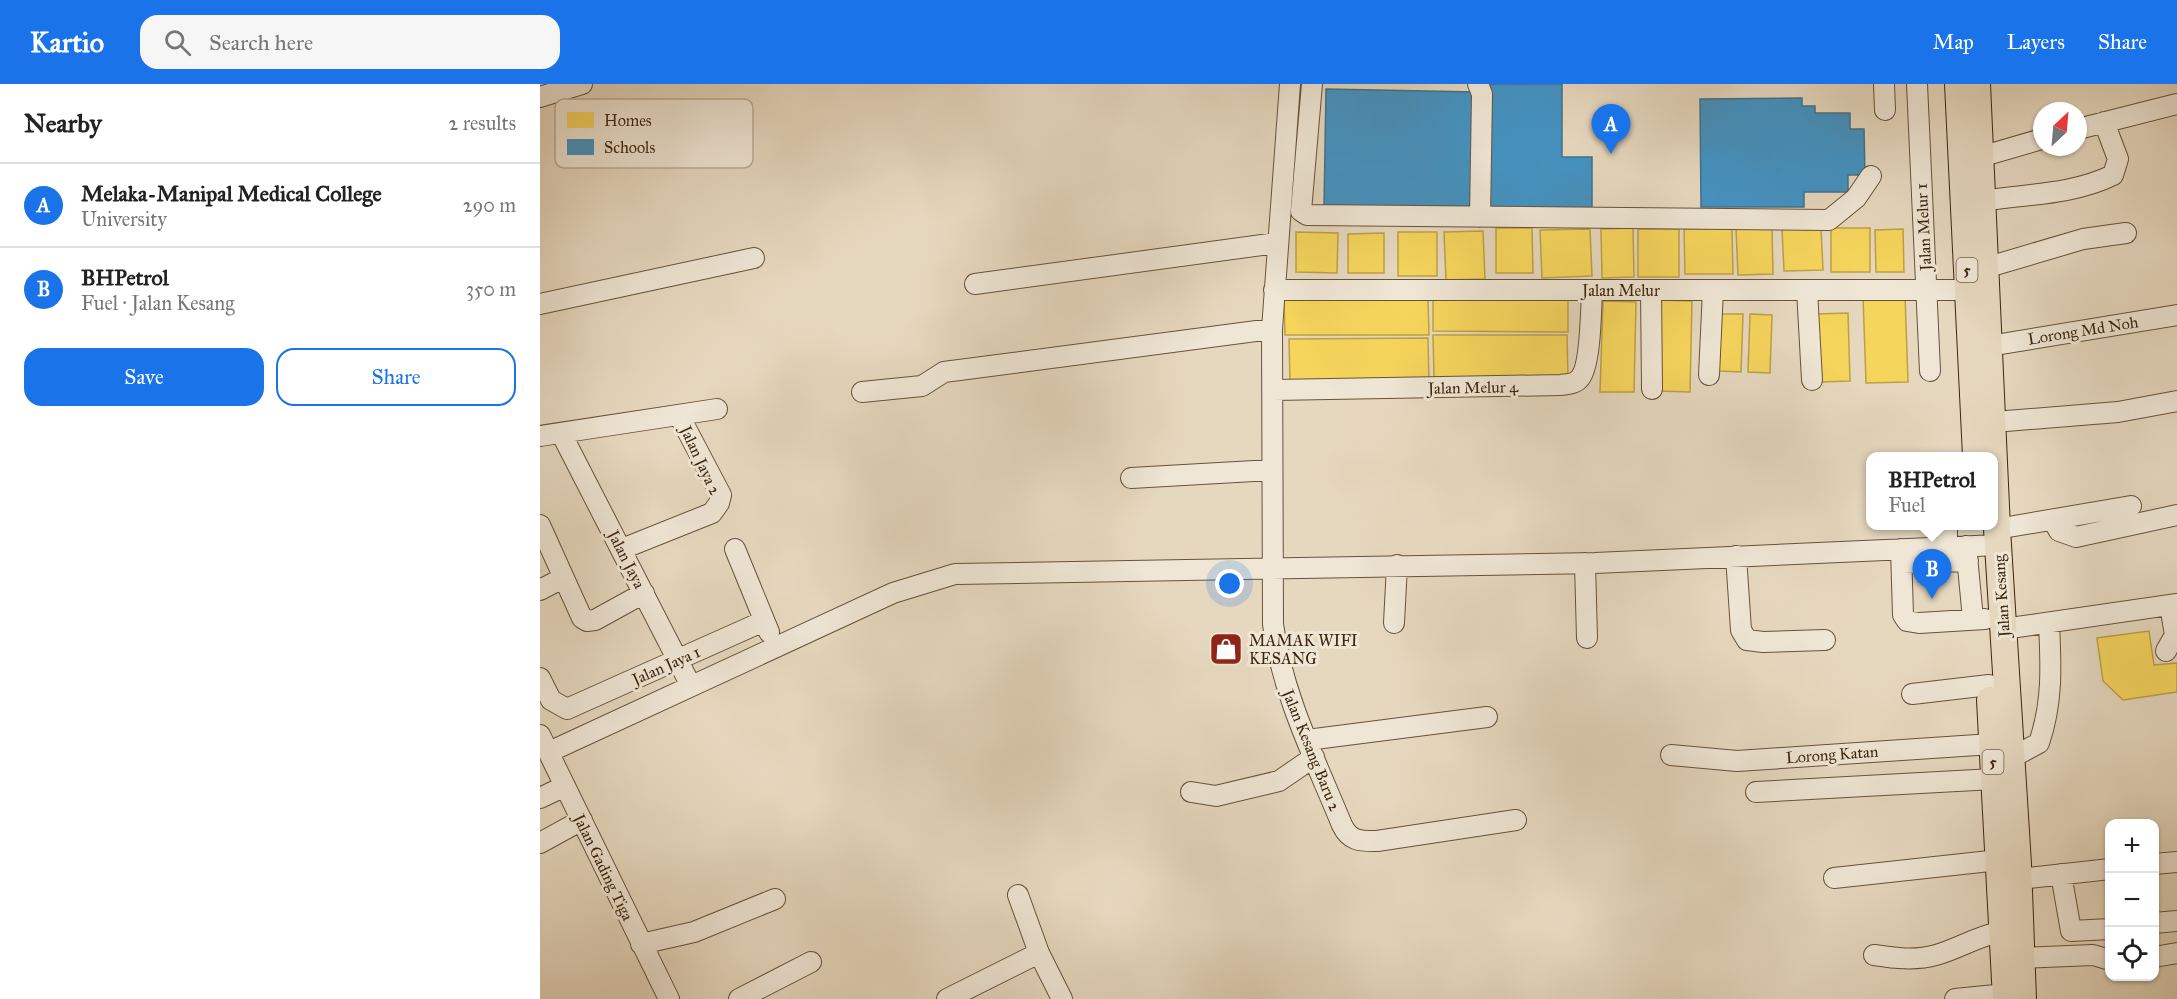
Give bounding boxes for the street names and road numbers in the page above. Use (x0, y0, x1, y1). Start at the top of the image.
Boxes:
street label: Jalan Melur 1 (1912, 183, 1936, 273)
road number: 5 (1956, 258, 1978, 282)
street label: Jalan Melur (1580, 281, 1660, 301)
street label: Lorong Md Noh (2026, 312, 2140, 350)
street label: Jalan Melur 4 (1426, 377, 1519, 399)
street label: Jalan Jaya 2 (675, 421, 725, 498)
street label: Jalan Jaya (602, 525, 649, 592)
street label: Jalan Kesang (1989, 554, 2015, 640)
street label: Jalan Jaya 1 (627, 642, 704, 691)
street label: Jalan Kesang Baru 2 (1277, 685, 1345, 814)
street label: Lorong Katan (1785, 742, 1879, 768)
road number: 5 (1982, 750, 2004, 774)
street label: Jalan Gading Tiga (568, 809, 638, 924)

